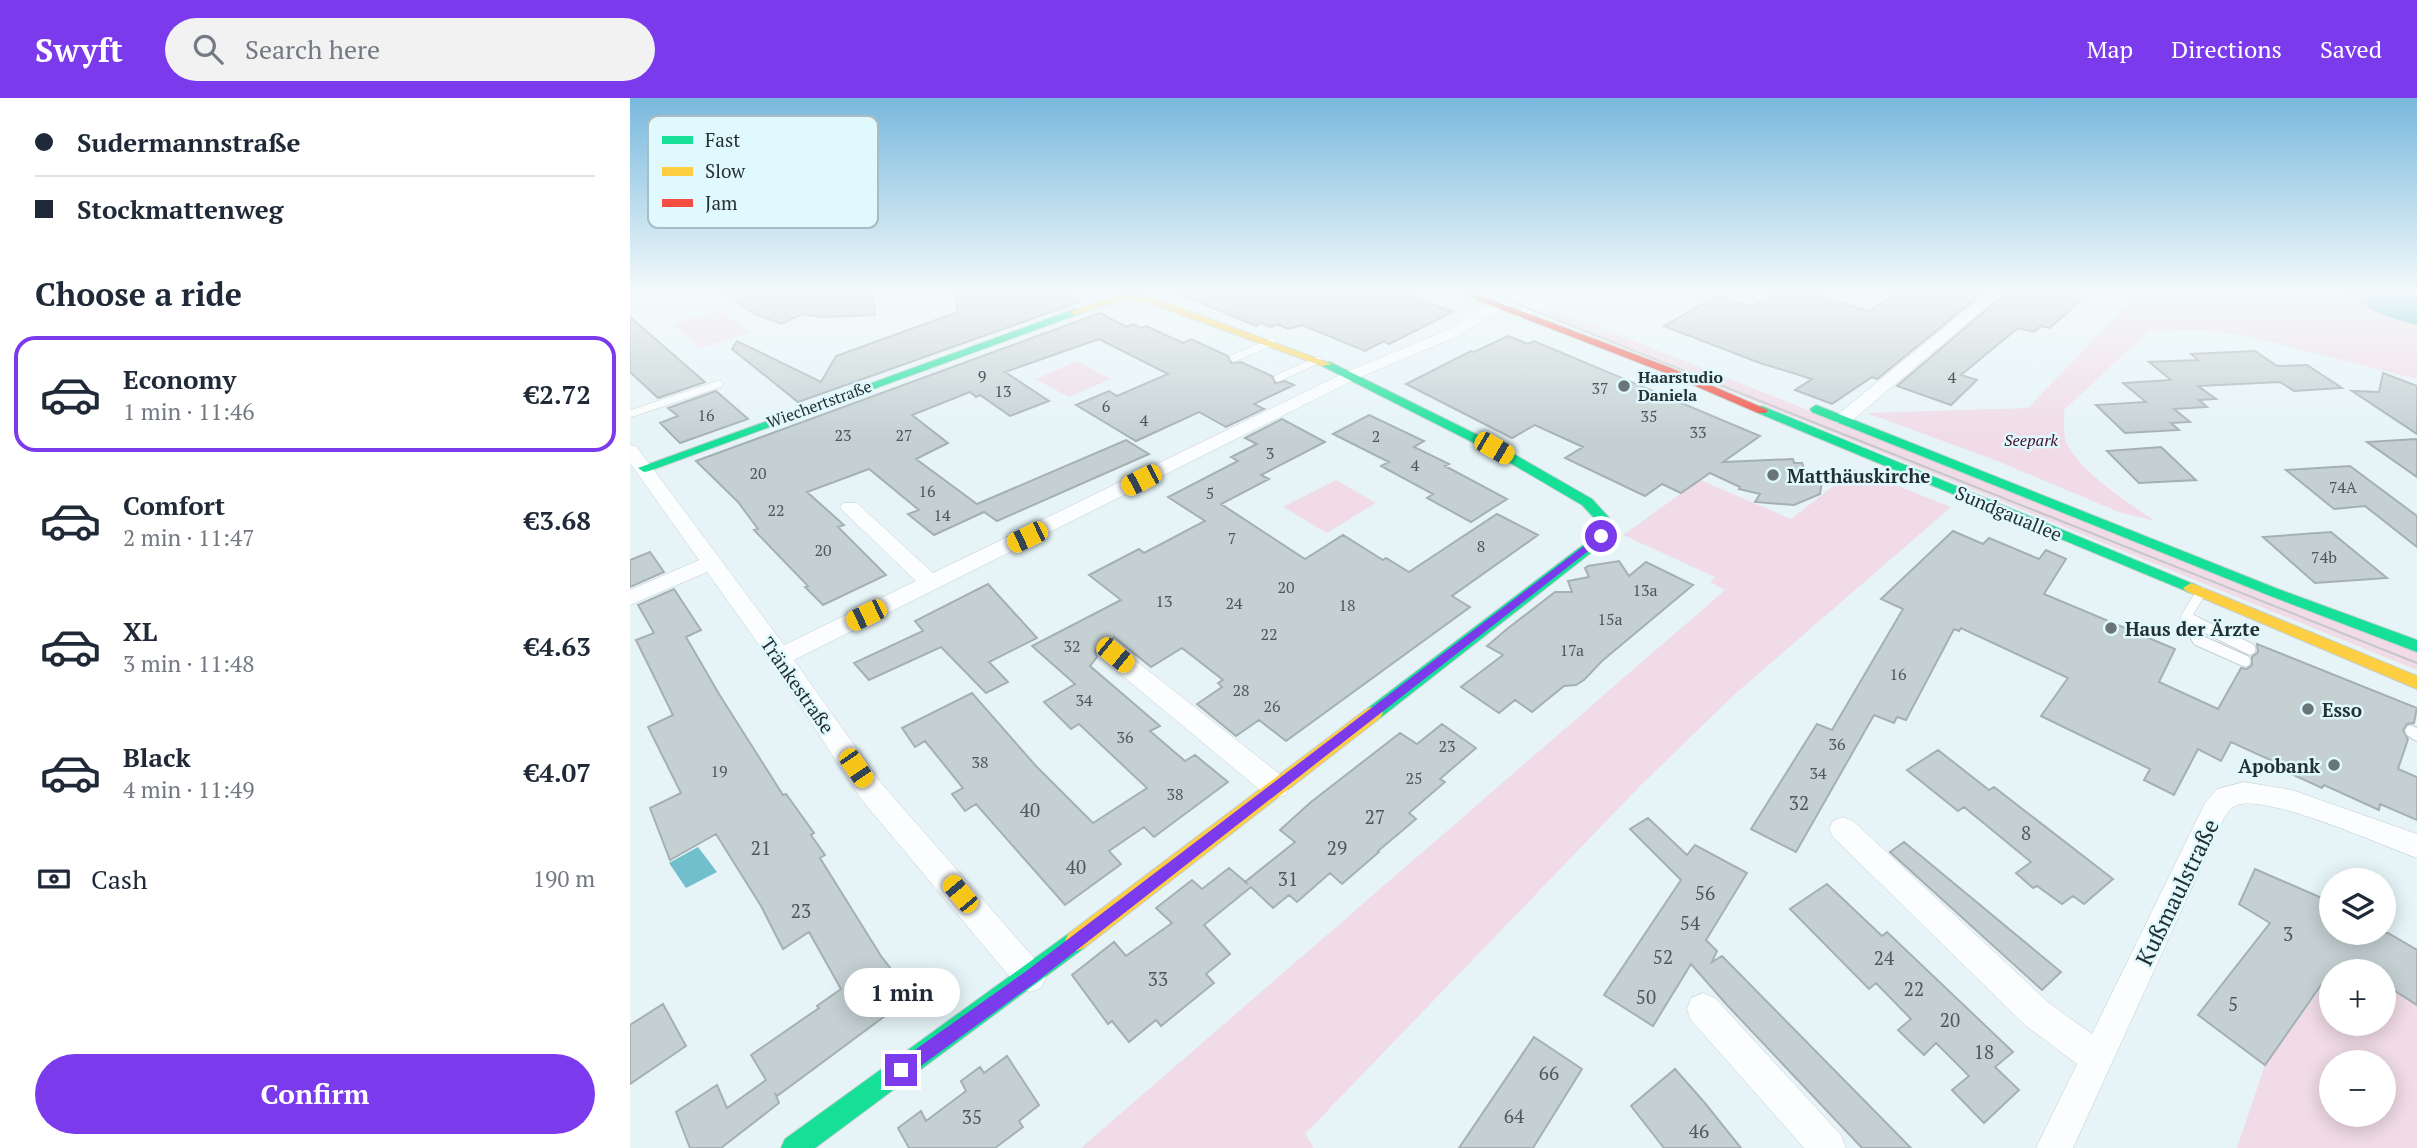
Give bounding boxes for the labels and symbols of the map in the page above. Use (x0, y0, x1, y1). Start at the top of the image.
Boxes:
legend (648, 116, 878, 228)
text: Fast (705, 127, 740, 152)
text: Slow (705, 158, 746, 183)
text: Jam (705, 190, 738, 215)
house number: 9 (978, 365, 986, 387)
place label: Haarstudio Daniela (1638, 366, 1723, 406)
house number: 4 (1948, 366, 1957, 388)
street label: Wiechertstraße (763, 375, 875, 433)
house number: 37 (1591, 377, 1609, 399)
marker: Haarstudio Daniela (1616, 378, 1632, 394)
house number: 13 (994, 380, 1012, 402)
house number: 6 (1102, 395, 1111, 417)
house number: 16 (697, 404, 715, 426)
house number: 35 (1640, 405, 1658, 427)
house number: 4 (1140, 409, 1149, 431)
house number: 33 (1689, 421, 1707, 443)
house number: 23 (834, 424, 852, 446)
house number: 27 (895, 424, 913, 446)
house number: 2 (1372, 425, 1380, 447)
car (1471, 428, 1518, 468)
park label: Seepark (2004, 429, 2058, 451)
house number: 3 (1266, 442, 1274, 464)
house number: 4 (1411, 454, 1420, 476)
car (1118, 461, 1165, 499)
house number: 20 (749, 462, 767, 484)
place label: Matthäuskirche (1787, 463, 1931, 488)
marker: Matthäuskirche (1765, 467, 1781, 483)
house number: 74A (2329, 476, 2357, 498)
street label: Sundgauallee (1952, 479, 2066, 547)
house number: 16 (918, 480, 936, 502)
house number: 5 (1206, 482, 1214, 504)
house number: 22 (767, 499, 785, 521)
house number: 14 (933, 504, 951, 526)
car (1004, 518, 1051, 556)
route start (1585, 520, 1617, 552)
house number: 7 (1228, 527, 1236, 549)
house number: 8 (1477, 535, 1485, 557)
house number: 20 (814, 539, 832, 561)
house number: 74b (2311, 546, 2337, 568)
house number: 20 (1277, 576, 1295, 598)
house number: 13a (1632, 579, 1658, 601)
house number: 13 (1155, 590, 1173, 612)
house number: 24 (1225, 592, 1243, 614)
house number: 18 (1338, 594, 1356, 616)
car (843, 596, 890, 634)
house number: 15a (1597, 608, 1623, 630)
place label: Haus der Ärzte (2125, 616, 2260, 641)
marker: Haus der Ärzte (2103, 620, 2119, 636)
house number: 22 (1260, 623, 1278, 645)
street label: Tränkestraße (756, 632, 840, 738)
car (1093, 634, 1138, 676)
house number: 32 (1063, 635, 1081, 657)
house number: 17a (1560, 639, 1584, 661)
house number: 16 (1889, 663, 1907, 685)
house number: 28 (1232, 679, 1250, 701)
house number: 34 (1075, 689, 1093, 711)
house number: 26 (1263, 695, 1281, 717)
place label: Esso (2322, 697, 2362, 722)
marker: Esso (2300, 701, 2316, 717)
house number: 36 (1116, 726, 1134, 748)
house number: 36 (1828, 733, 1846, 755)
house number: 23 (1438, 735, 1456, 757)
car (836, 745, 877, 791)
house number: 38 (971, 751, 989, 773)
place label: Apobank (2238, 753, 2321, 778)
marker: Apobank (2326, 757, 2342, 773)
house number: 19 (710, 760, 728, 782)
house number: 34 (1809, 762, 1827, 784)
house number: 25 (1405, 767, 1423, 789)
house number: 38 (1166, 783, 1184, 805)
house number: 32 (1789, 790, 1809, 815)
house number: 40 (1020, 797, 1040, 822)
house number: 27 (1365, 804, 1385, 829)
street label: Kußmaulstraße (2128, 814, 2226, 970)
house number: 8 (2021, 820, 2031, 845)
house number: 21 (751, 835, 771, 860)
house number: 29 (1327, 835, 1347, 860)
house number: 40 (1066, 854, 1086, 879)
house number: 31 (1278, 866, 1298, 891)
car (939, 871, 982, 917)
house number: 56 (1695, 880, 1715, 905)
house number: 23 (791, 898, 811, 923)
house number: 54 (1680, 910, 1701, 935)
house number: 3 (2283, 921, 2293, 946)
house number: 52 (1653, 944, 1673, 969)
house number: 24 (1874, 945, 1895, 970)
house number: 33 (1148, 966, 1168, 991)
callout: 1 min (843, 968, 959, 1018)
house number: 22 (1904, 976, 1924, 1001)
house number: 50 (1636, 984, 1656, 1009)
house number: 5 (2228, 991, 2238, 1016)
house number: 20 (1940, 1007, 1960, 1032)
house number: 18 (1974, 1039, 1994, 1064)
route end (885, 1054, 917, 1086)
house number: 66 (1539, 1060, 1559, 1085)
house number: 64 (1504, 1103, 1525, 1128)
house number: 35 (962, 1104, 982, 1129)
house number: 46 (1689, 1118, 1709, 1143)

